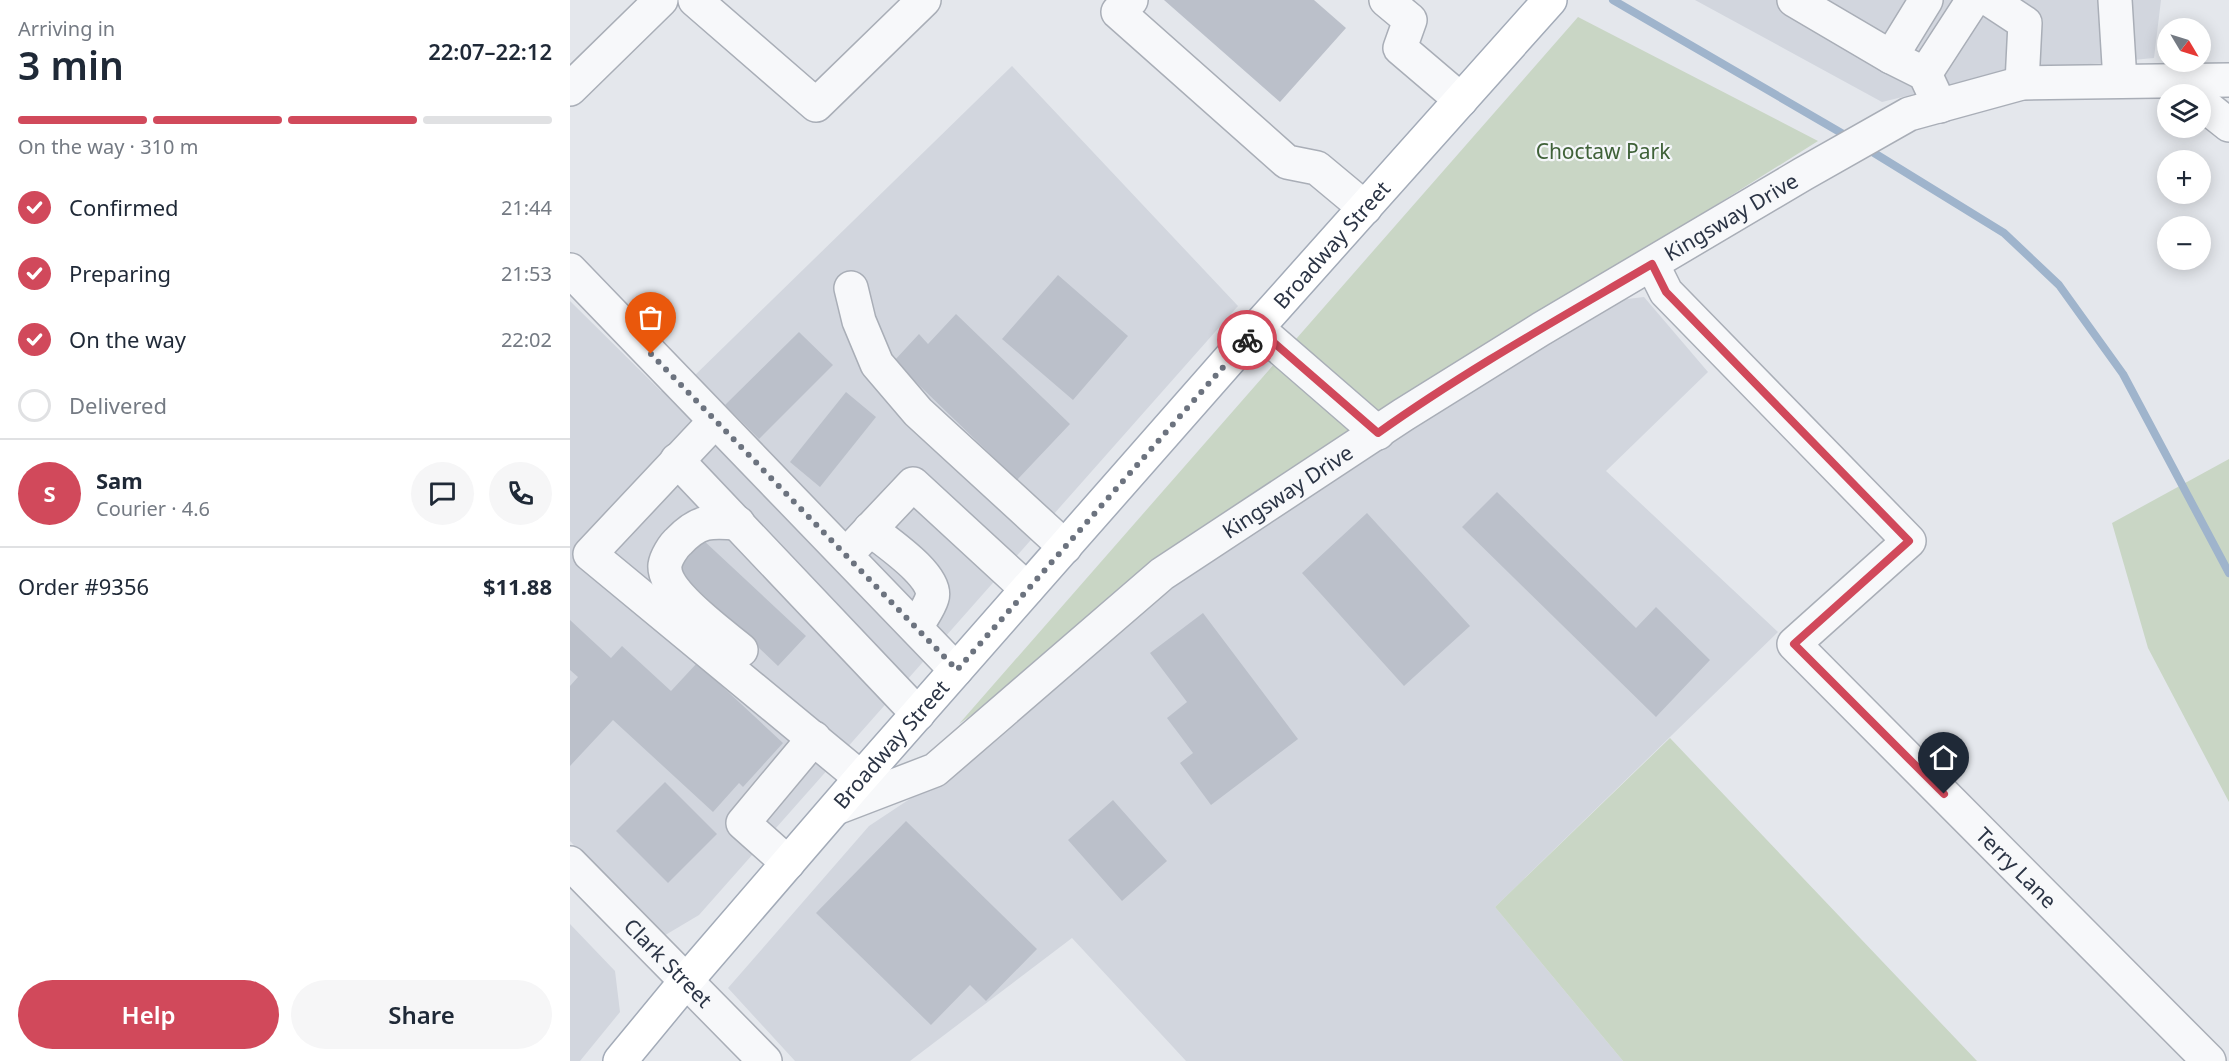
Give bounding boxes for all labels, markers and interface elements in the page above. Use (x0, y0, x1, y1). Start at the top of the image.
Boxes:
text: Arriving in (18, 15, 115, 42)
north arrow (2157, 18, 2211, 72)
map controls (2157, 18, 2211, 270)
text: 22:07–22:12 (428, 36, 552, 66)
text: 3 min (18, 38, 124, 91)
button: layers (2157, 84, 2211, 138)
text: On the way · 310 m (18, 133, 198, 160)
park label: Choctaw Park (1536, 137, 1671, 165)
button: + (2157, 150, 2211, 204)
street label: Kingsway Drive (1659, 166, 1803, 267)
street label: Broadway Street (1267, 174, 1396, 315)
icon: check (18, 191, 51, 224)
text: Confirmed (69, 192, 179, 222)
text: 21:44 (501, 194, 552, 221)
button: − (2157, 216, 2211, 270)
icon: check (18, 257, 51, 290)
text: Preparing (69, 258, 171, 288)
text: 21:53 (501, 260, 552, 287)
pin (625, 292, 676, 354)
icon: bag (634, 301, 667, 334)
courier (1217, 310, 1277, 370)
icon: check (18, 323, 51, 356)
text: On the way (69, 324, 186, 354)
icon: bike (1231, 324, 1264, 357)
text: 22:02 (501, 326, 552, 353)
text: Delivered (69, 390, 167, 420)
street label: Kingsway Drive (1217, 438, 1358, 545)
button: chat (411, 462, 474, 525)
button: phone (489, 462, 552, 525)
text: Sam (96, 465, 143, 495)
text: S (43, 478, 56, 508)
text: Courier · 4.6 (96, 495, 210, 522)
text: Order #9356 (18, 571, 149, 601)
text: $11.88 (483, 571, 552, 601)
street label: Broadway Street (827, 673, 955, 814)
pin (1918, 732, 1969, 794)
icon: home (1927, 741, 1960, 774)
street label: Terry Lane (1970, 821, 2063, 914)
street label: Clark Street (618, 912, 719, 1014)
button: Help (18, 980, 279, 1049)
button: Share (291, 980, 552, 1049)

